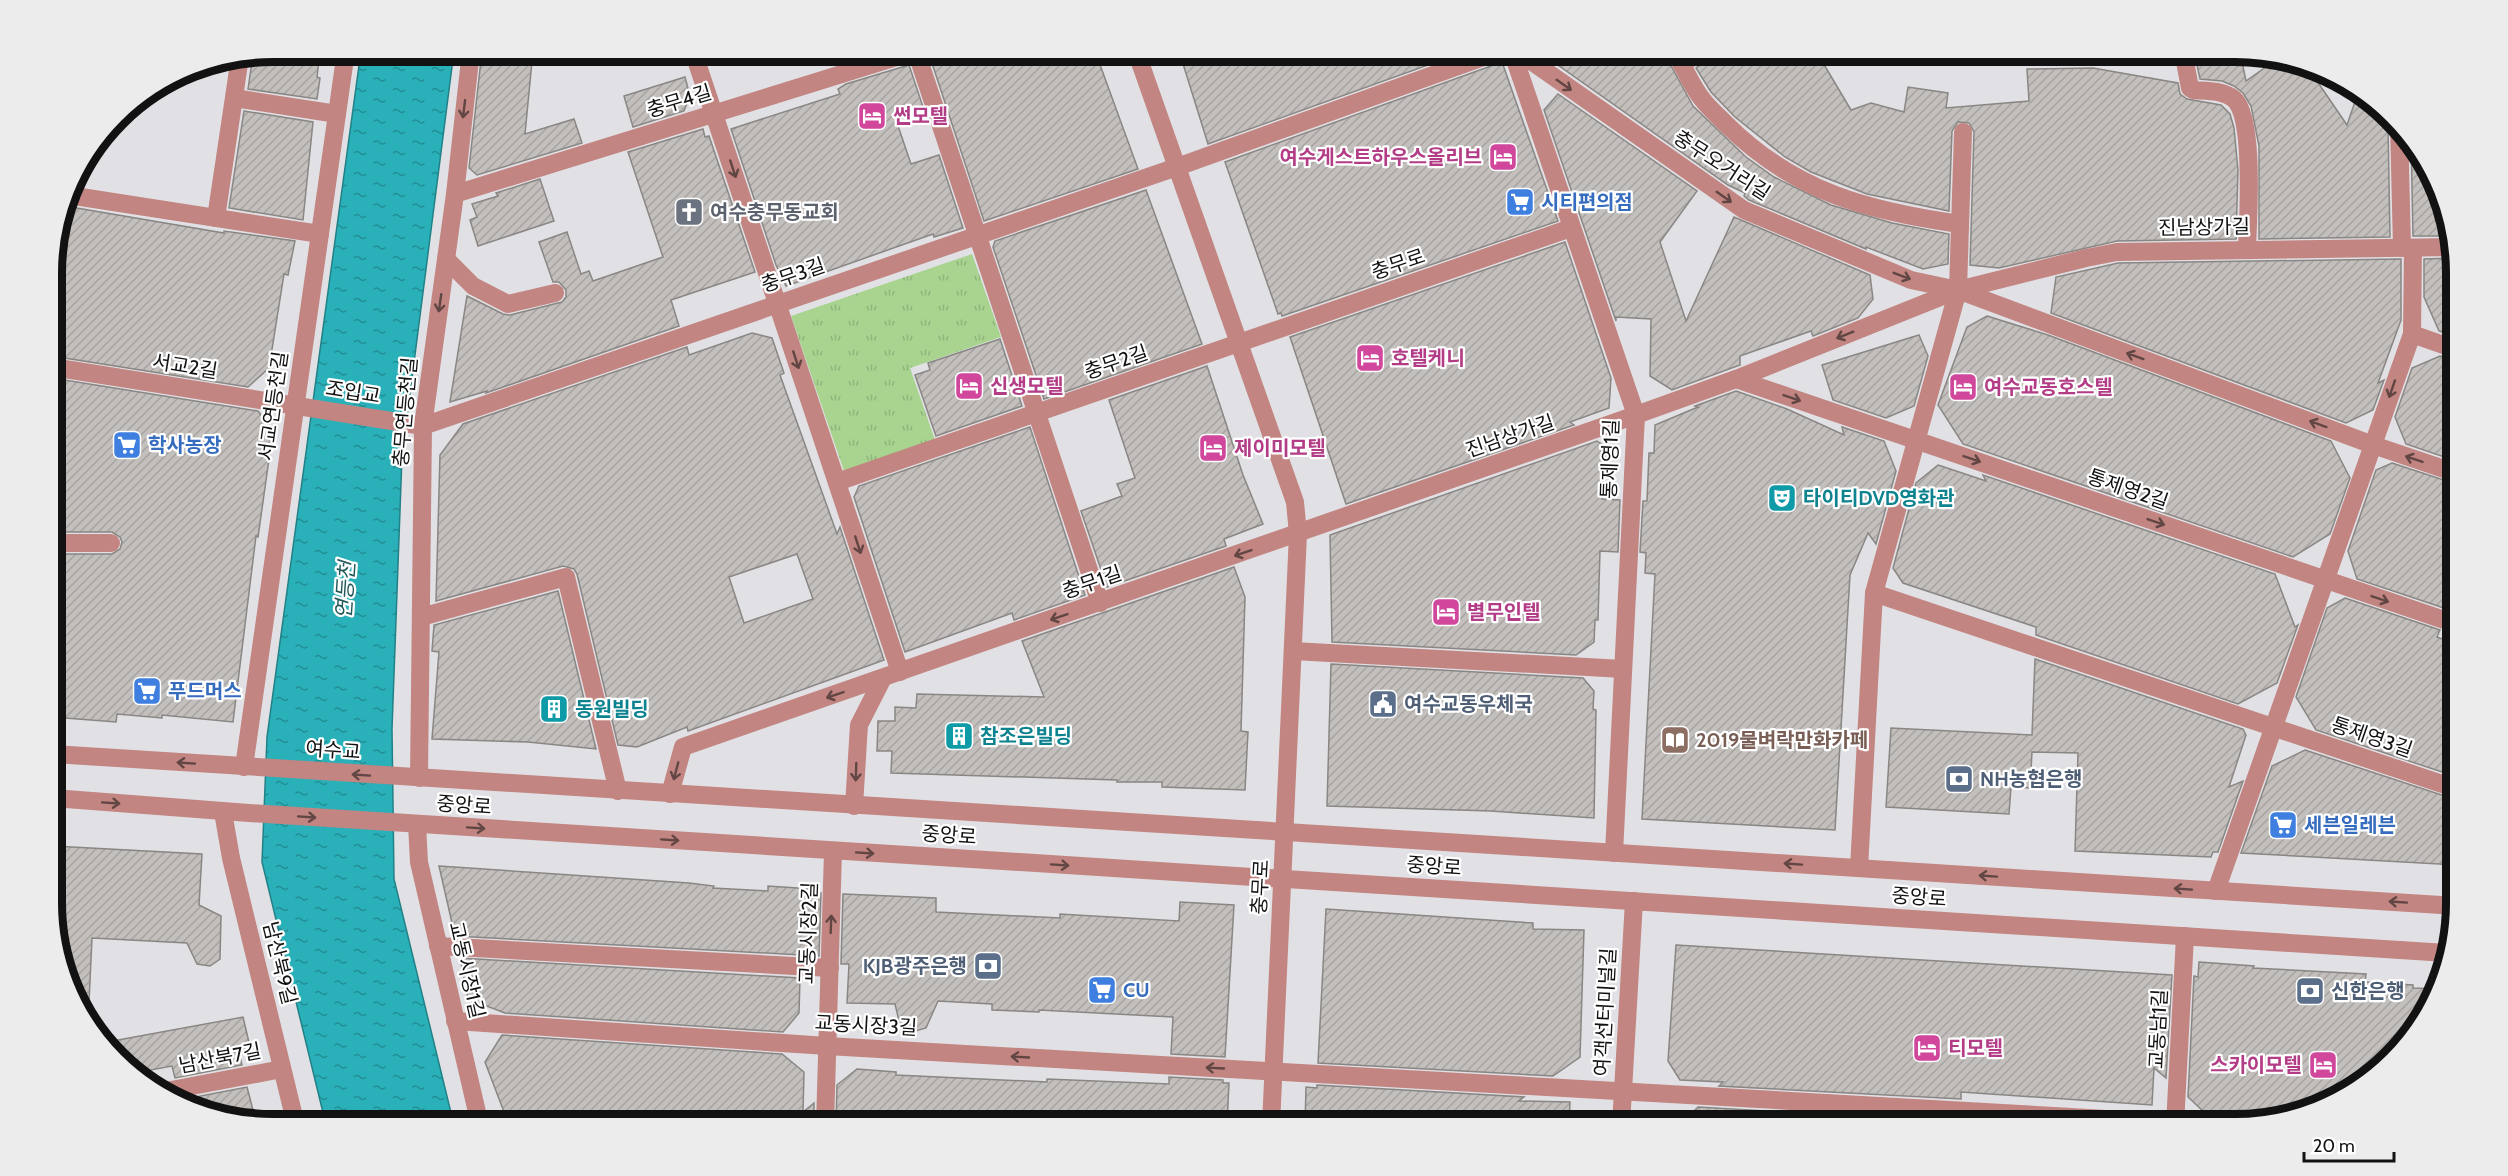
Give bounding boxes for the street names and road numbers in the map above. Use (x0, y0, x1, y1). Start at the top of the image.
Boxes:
street label: 충무4길 (644, 80, 714, 122)
street label: 충무오거리길 (1669, 125, 1775, 205)
street label: 진남상가길 (2158, 214, 2250, 240)
street label: 충무로 (1368, 244, 1428, 284)
street label: 충무3길 (758, 253, 828, 297)
street label: 충무2길 (1081, 340, 1151, 384)
street label: 서교2길 (151, 349, 219, 383)
street label: 서교연등천길 (253, 350, 293, 462)
street label: 충무연등천길 (388, 356, 422, 468)
street label: 조입교 (324, 376, 382, 408)
street label: 진남상가길 (1463, 410, 1557, 462)
street label: 통제영1길 (1597, 419, 1623, 499)
street label: 통제영2길 (2084, 464, 2172, 514)
street label: 충무1길 (1059, 561, 1125, 603)
street label: 통제영3길 (2328, 712, 2416, 762)
street label: 여수교 (305, 736, 361, 764)
street label: 중앙로 (436, 791, 492, 819)
street label: 중앙로 (921, 821, 977, 849)
street label: 중앙로 (1406, 852, 1462, 880)
street label: 충무로 (1247, 859, 1273, 915)
street label: 교동시장2길 (794, 881, 822, 985)
street label: 중앙로 (1891, 883, 1947, 911)
street label: 남산북9길 (258, 919, 302, 1007)
street label: 교동시장1길 (444, 919, 490, 1021)
street label: 여객선터미널길 (1590, 947, 1620, 1077)
street label: 교동남1길 (2144, 988, 2172, 1070)
street label: 교동시장3길 (814, 1010, 918, 1040)
street label: 남산북7길 (177, 1038, 263, 1078)

